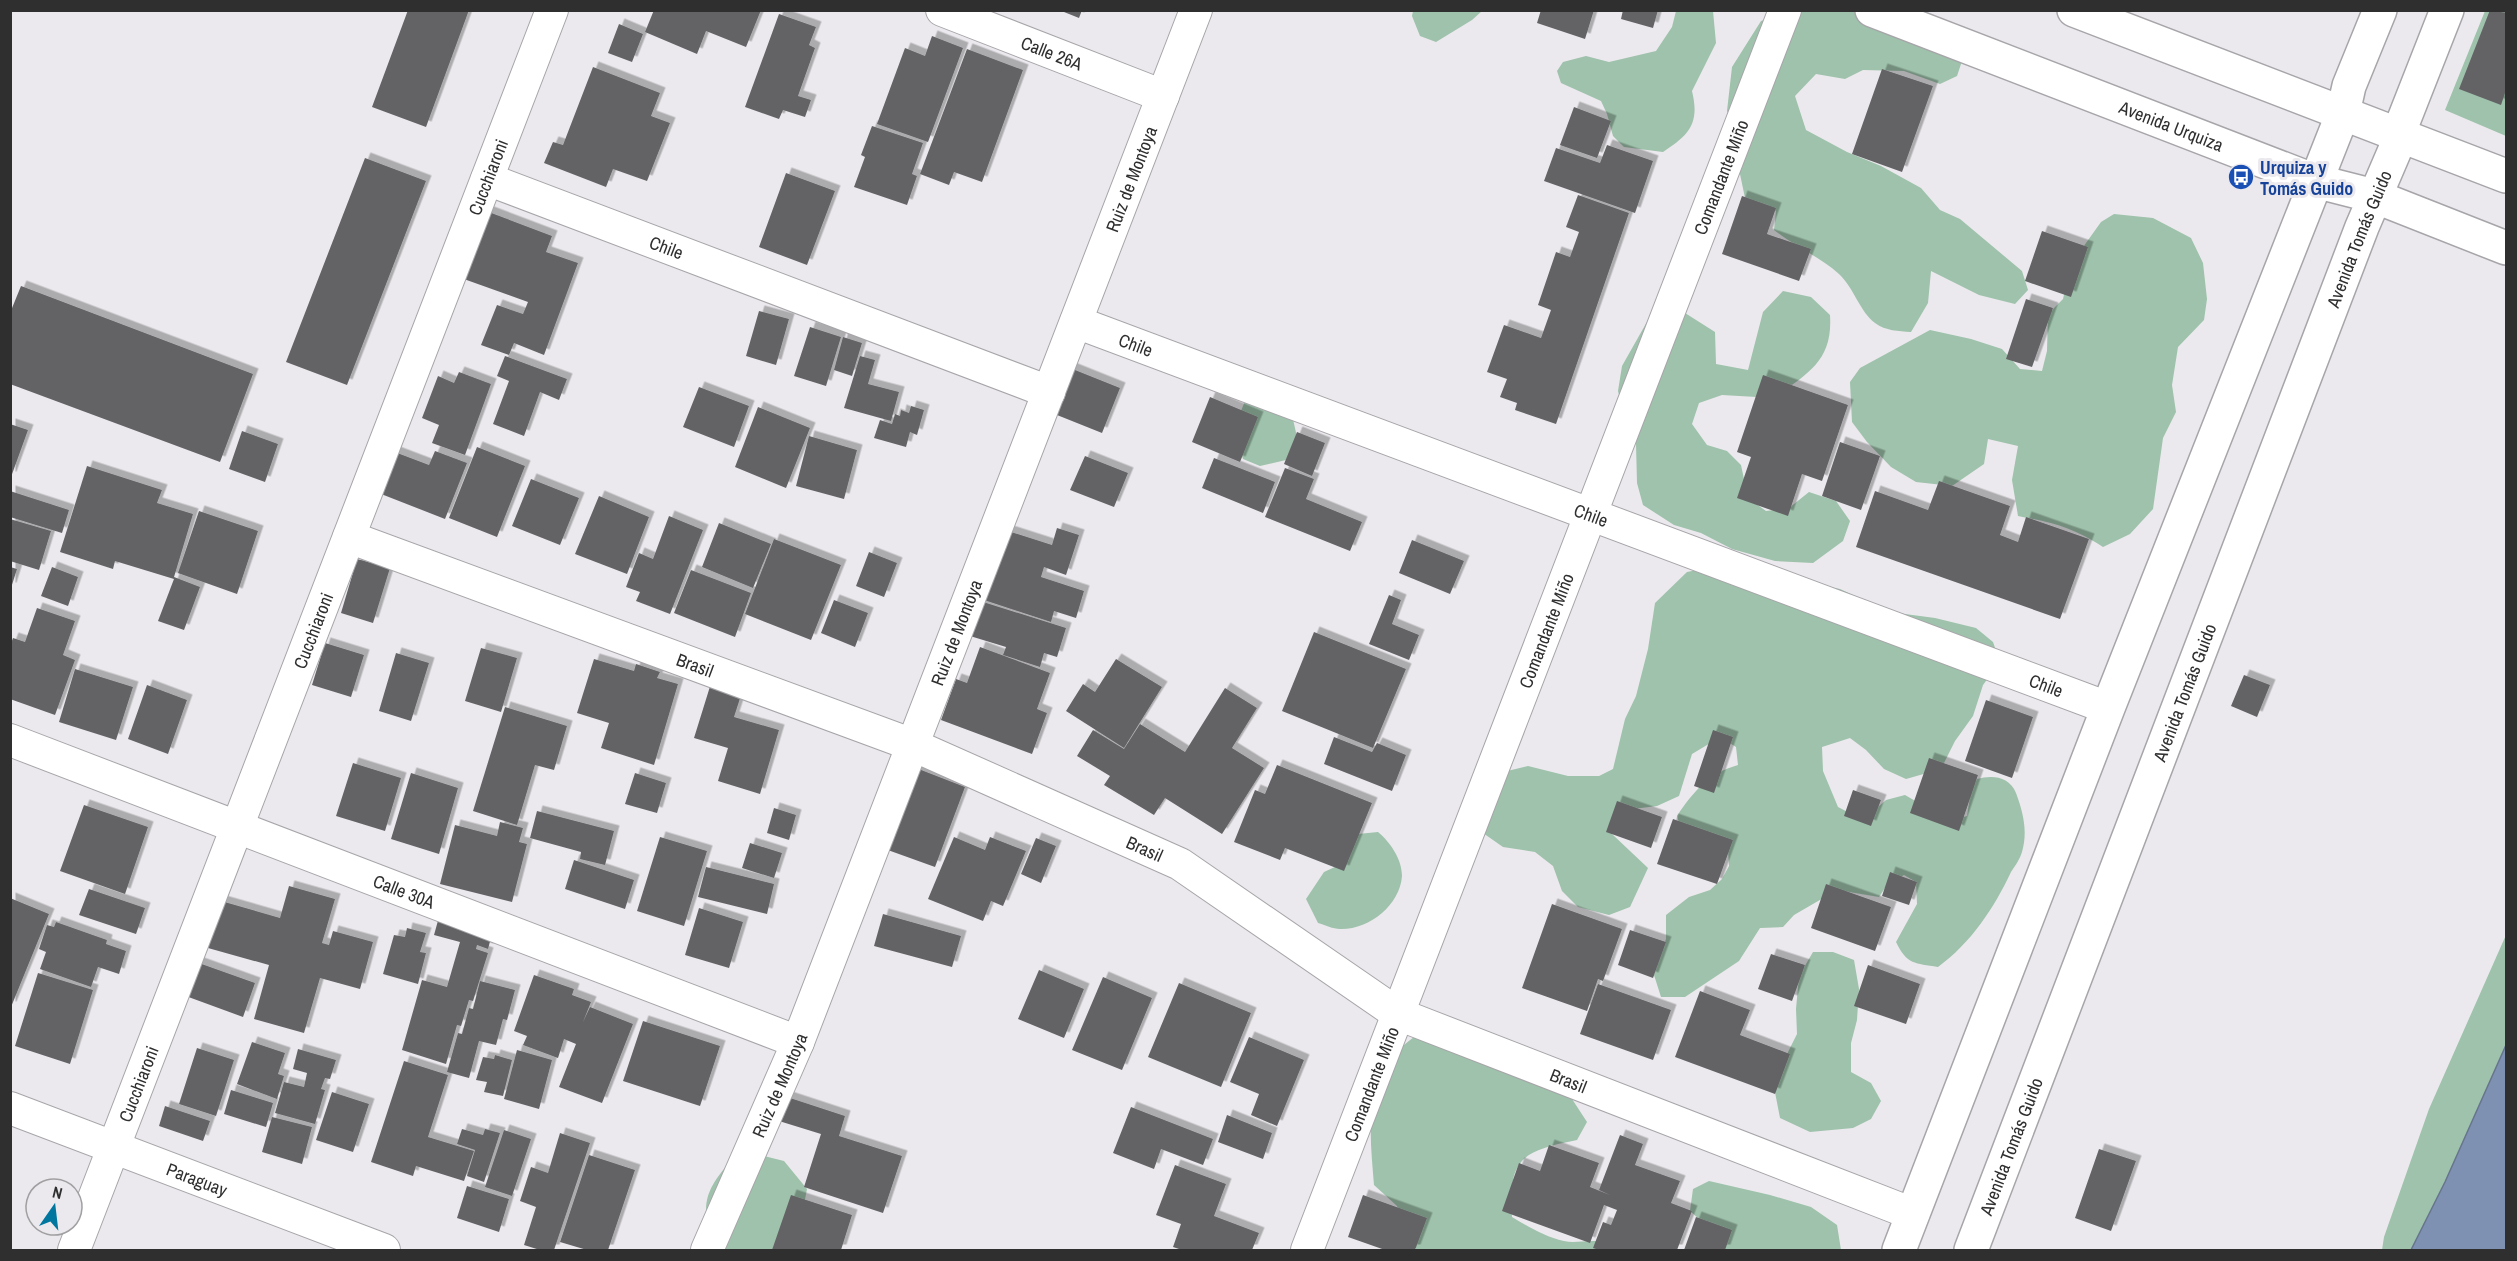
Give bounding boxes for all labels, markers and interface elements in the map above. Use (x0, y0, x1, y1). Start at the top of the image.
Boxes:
street label: Calle 26A (1018, 30, 1086, 76)
street label: Avenida Urquiza (2115, 94, 2227, 157)
street label: Comandante Miño (1687, 116, 1754, 238)
street label: Ruiz de Montoya (1099, 122, 1163, 236)
street label: Cucchiaroni (462, 135, 514, 219)
place label: Urquiza y Tomás Guido (2260, 155, 2353, 201)
bus stop icon: Urquiza y Tomás Guido (2226, 162, 2256, 192)
street label: Avenida Tomás Guido (2320, 166, 2397, 312)
street label: Chile (646, 229, 687, 265)
street label: Chile (1115, 327, 1156, 362)
street label: Chile (1571, 497, 1612, 532)
street label: Comandante Miño (1512, 569, 1579, 692)
street label: Ruiz de Montoya (924, 576, 988, 689)
street label: Cucchiaroni (287, 589, 339, 672)
street label: Avenida Tomás Guido (2146, 620, 2222, 766)
street label: Brasil (673, 646, 717, 683)
street label: Chile (2026, 667, 2067, 703)
street label: Brasil (1123, 829, 1167, 867)
street label: Calle 30A (370, 868, 439, 914)
street label: Comandante Miño (1338, 1023, 1405, 1145)
street label: Ruiz de Montoya (745, 1029, 813, 1141)
street label: Cucchiaroni (112, 1042, 164, 1126)
street label: Brasil (1546, 1062, 1591, 1099)
street label: Avenida Tomás Guido (1973, 1074, 2048, 1220)
street label: Paraguay (163, 1156, 232, 1202)
north arrow (24, 1177, 84, 1237)
text: N (50, 1181, 65, 1204)

